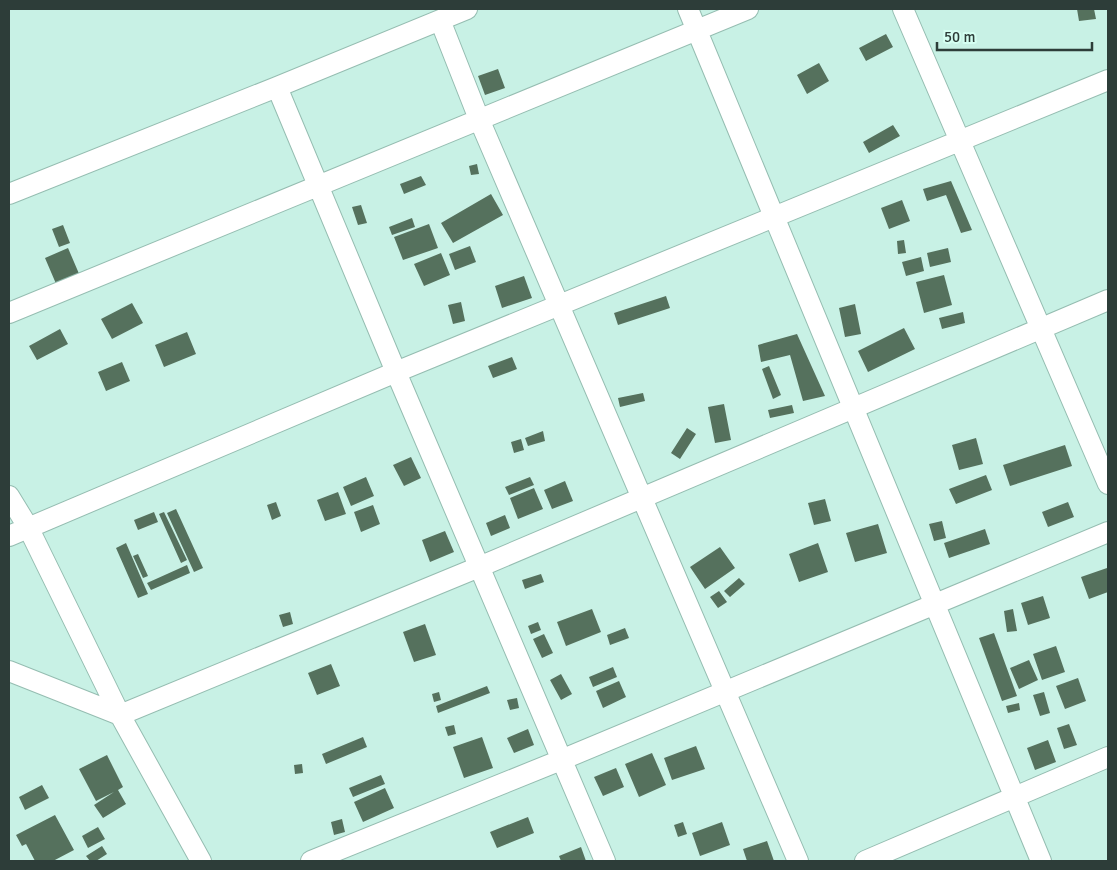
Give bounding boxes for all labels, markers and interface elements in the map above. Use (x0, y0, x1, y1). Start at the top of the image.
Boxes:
scale bar (937, 20, 1092, 52)
text: 50 m (944, 28, 975, 46)

